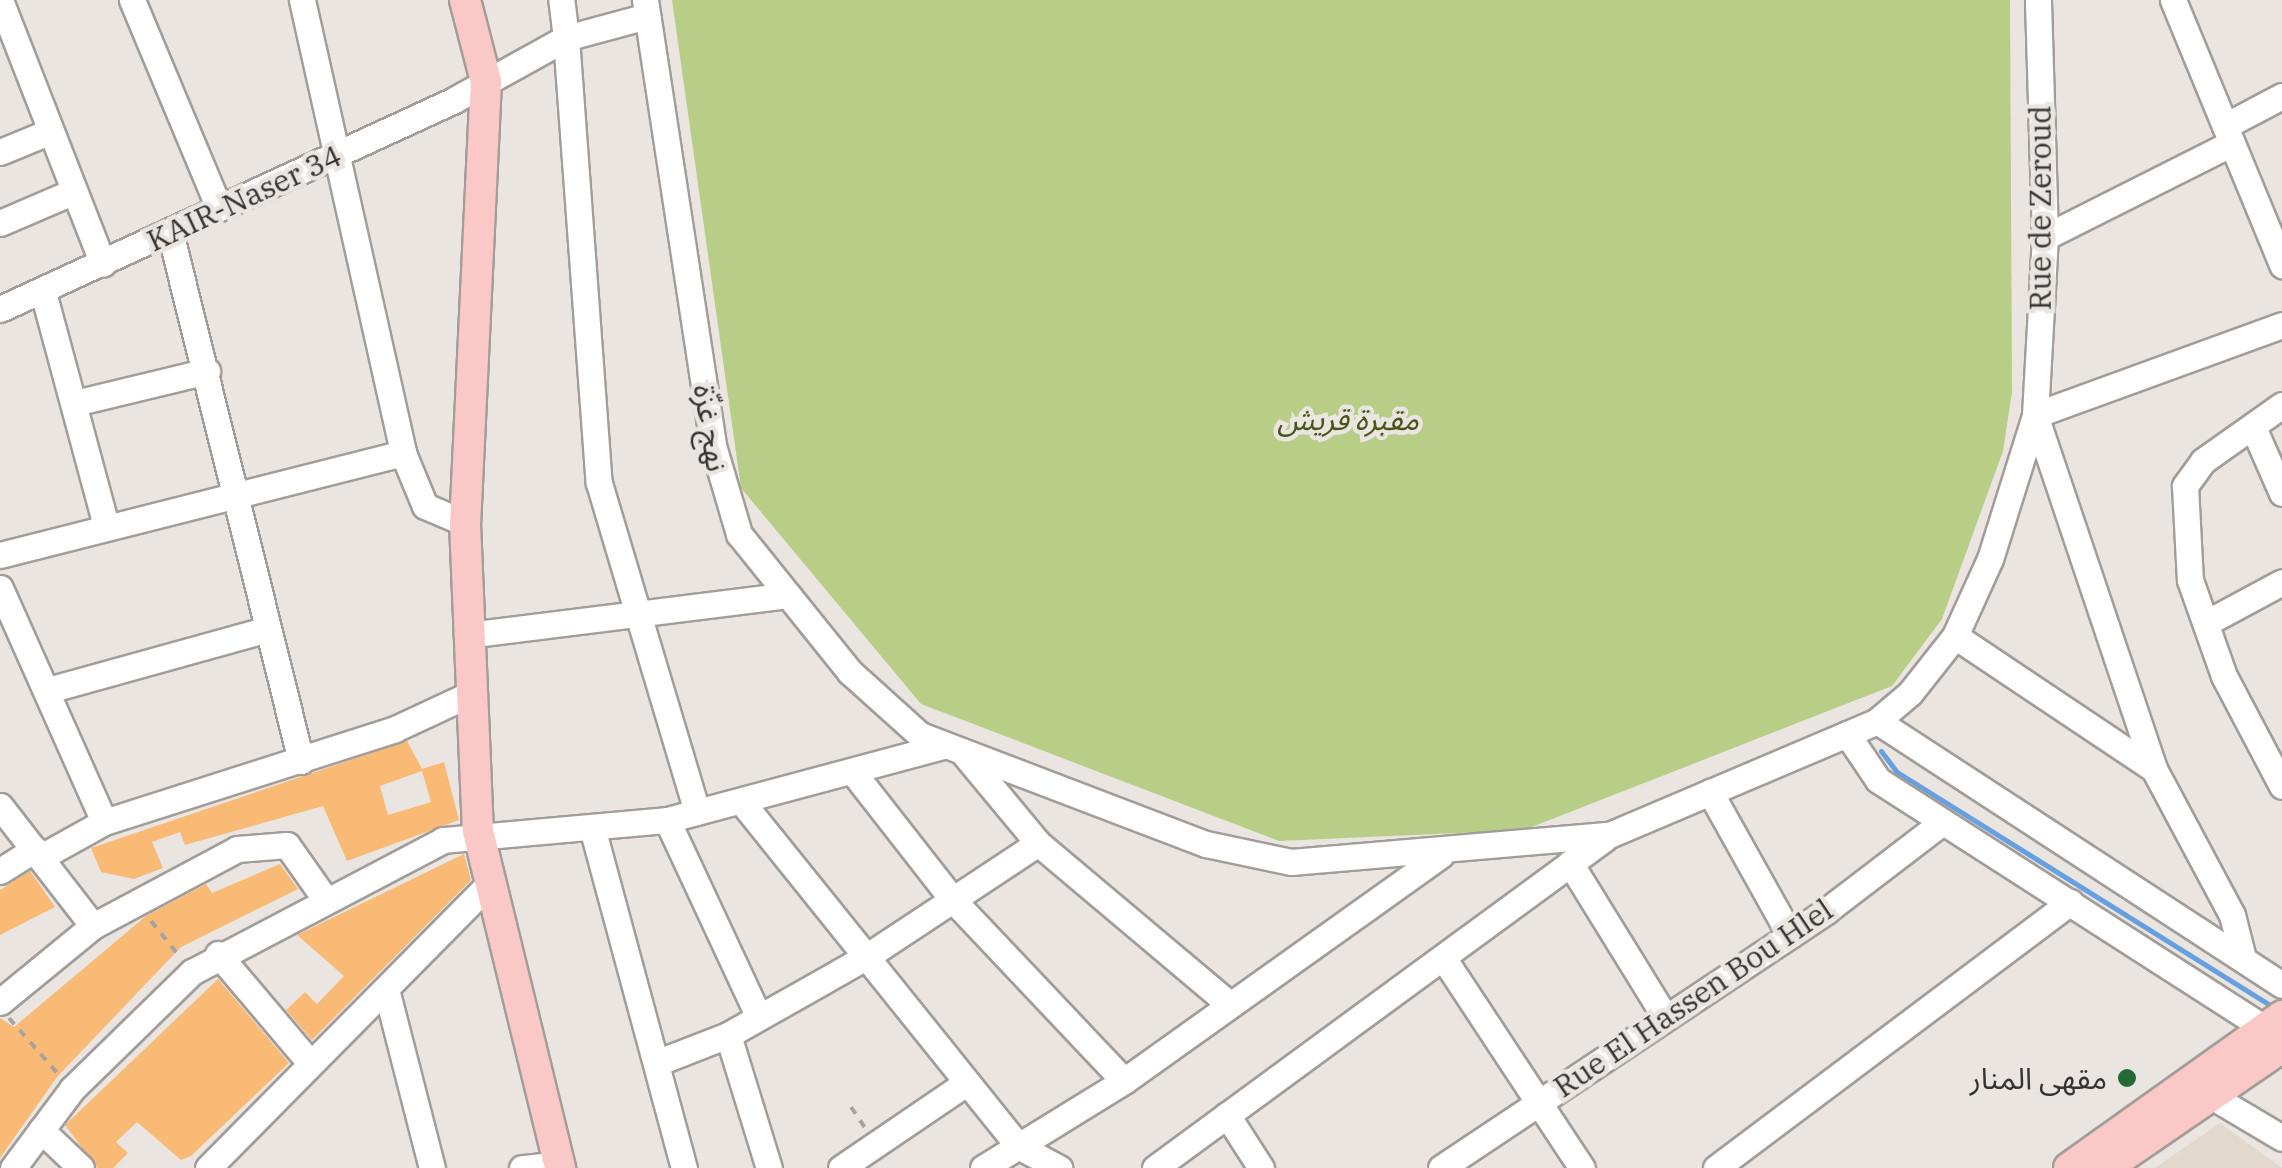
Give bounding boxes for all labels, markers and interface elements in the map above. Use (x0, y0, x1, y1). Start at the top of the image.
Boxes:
street label: Rue de Zeroud (2022, 106, 2058, 310)
street label: KAIR-Naser 34 (141, 137, 347, 259)
street label: نهج غزّة (686, 382, 736, 474)
park label: مقبرة قريش (1277, 401, 1419, 437)
street label: Rue El Hassen Bou Hlel (1547, 891, 1839, 1105)
place label: مقهى المنار (1970, 1060, 2107, 1096)
marker: مقهى المنار (2116, 1067, 2138, 1089)

